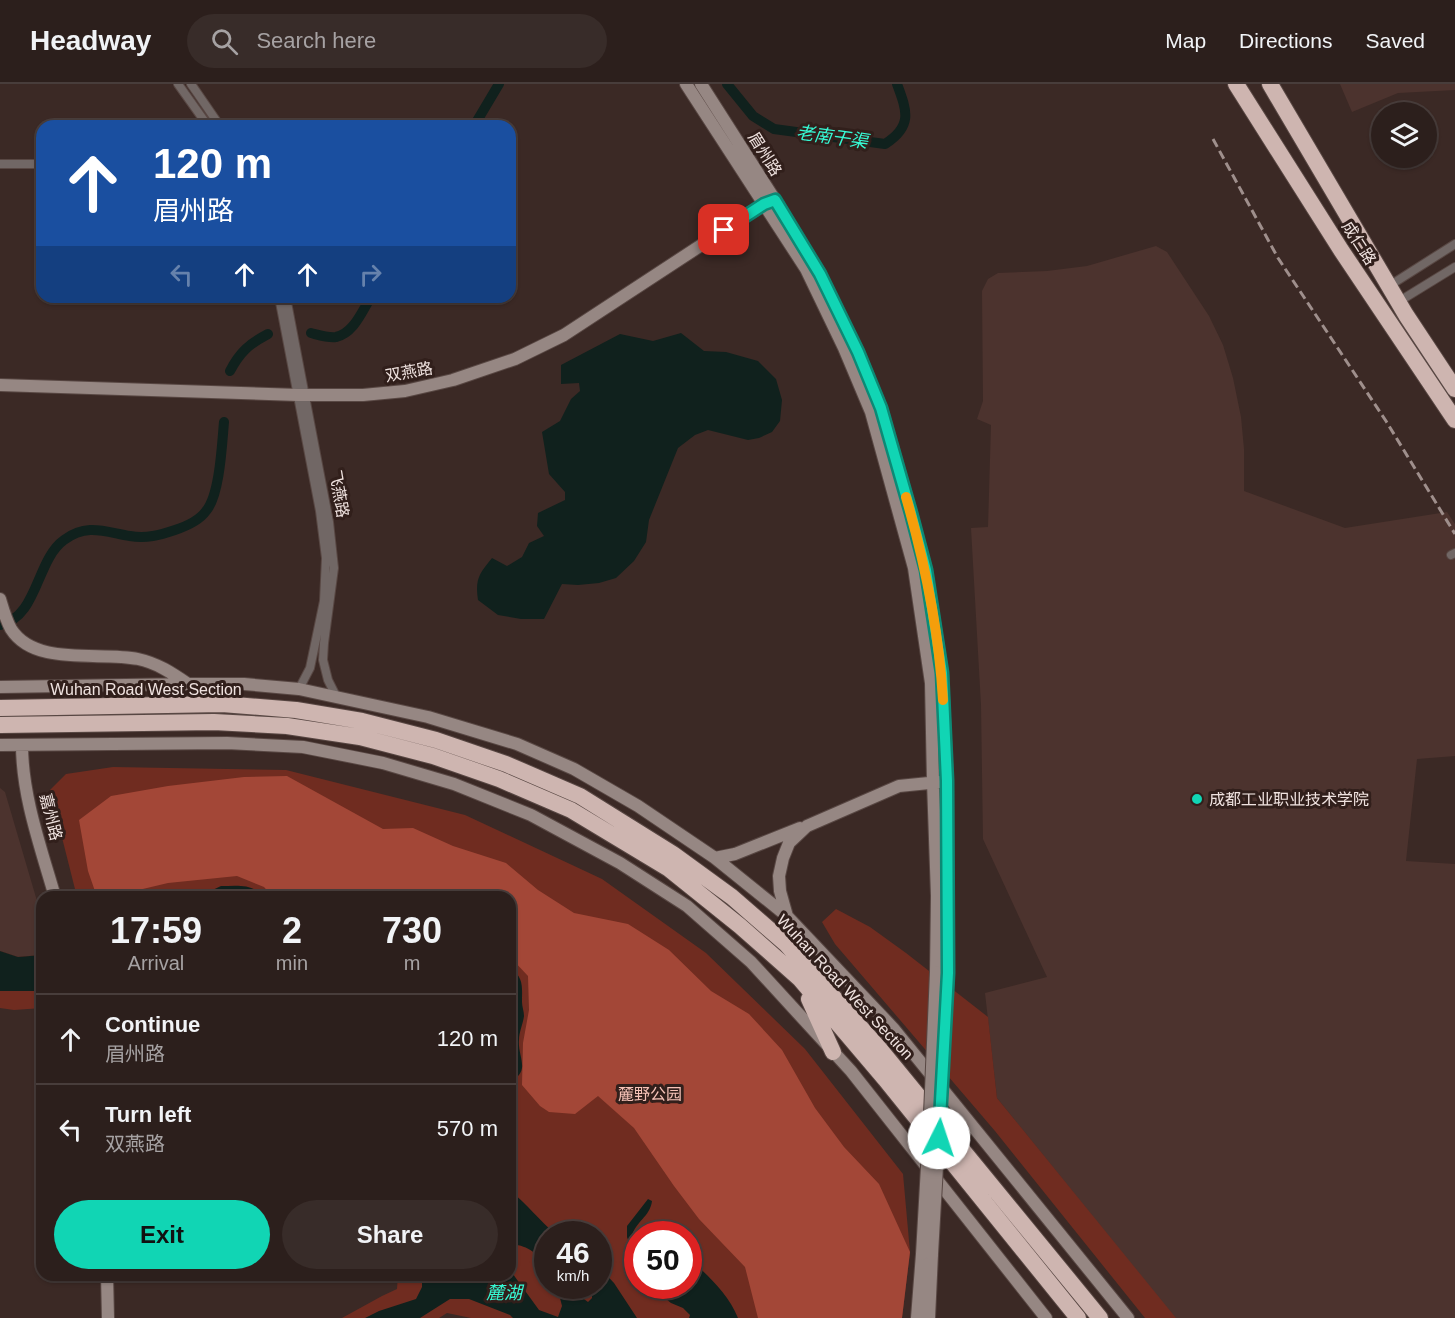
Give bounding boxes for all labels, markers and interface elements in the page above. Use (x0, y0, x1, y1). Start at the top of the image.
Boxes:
search box (187, 14, 607, 68)
text: Headway (30, 25, 151, 56)
icon: search (208, 25, 241, 58)
text: Search here (256, 28, 376, 53)
text: Map (1165, 29, 1206, 52)
text: Directions (1239, 29, 1332, 52)
text: Saved (1365, 29, 1425, 52)
map controls (1371, 102, 1437, 168)
button: layers (1371, 102, 1437, 168)
water label: 老南干渠 (795, 122, 872, 152)
street label: 眉州路 (745, 129, 785, 179)
text: 120 m (153, 140, 272, 187)
icon: ahead (54, 144, 132, 222)
text: 眉州路 (153, 196, 234, 226)
pin (698, 204, 749, 255)
icon: arrive (707, 213, 740, 246)
street label: 成仁路 (1339, 218, 1379, 268)
icon: left (165, 258, 198, 291)
icon: ahead (228, 258, 261, 291)
icon: ahead (291, 258, 324, 291)
icon: right (354, 258, 387, 291)
street label: 双燕路 (384, 359, 434, 385)
street label: 飞燕路 (326, 469, 352, 519)
street label: Wuhan Road West Section (50, 681, 242, 698)
place label: 成都工业职业技术学院 (1209, 791, 1369, 808)
street label: 嘉州路 (37, 792, 65, 842)
marker: 成都工业职业技术学院 (1190, 792, 1204, 806)
text: 17:59 (110, 910, 202, 951)
text: 2 (282, 910, 302, 951)
text: 730 (382, 910, 442, 951)
street label: Wuhan Road West Section (773, 911, 917, 1063)
text: Arrival (128, 952, 184, 974)
text: min (276, 952, 308, 974)
text: m (404, 952, 420, 974)
text: Continue (105, 1012, 200, 1037)
icon: ahead (54, 1023, 87, 1056)
text: 120 m (437, 1026, 498, 1051)
text: 眉州路 (105, 1043, 165, 1065)
park label: 麓野公园 (618, 1086, 682, 1103)
text: Turn left (105, 1102, 191, 1127)
position arrow (907, 1106, 971, 1170)
icon: left (54, 1113, 87, 1146)
text: 570 m (437, 1116, 498, 1141)
text: 双燕路 (105, 1133, 165, 1155)
button: Exit (54, 1200, 270, 1269)
button: Share (282, 1200, 498, 1269)
speed limit sign: 50 (624, 1221, 702, 1299)
text: 46 (556, 1236, 590, 1269)
text: km/h (557, 1267, 589, 1284)
water label: 麓湖 (486, 1283, 525, 1303)

